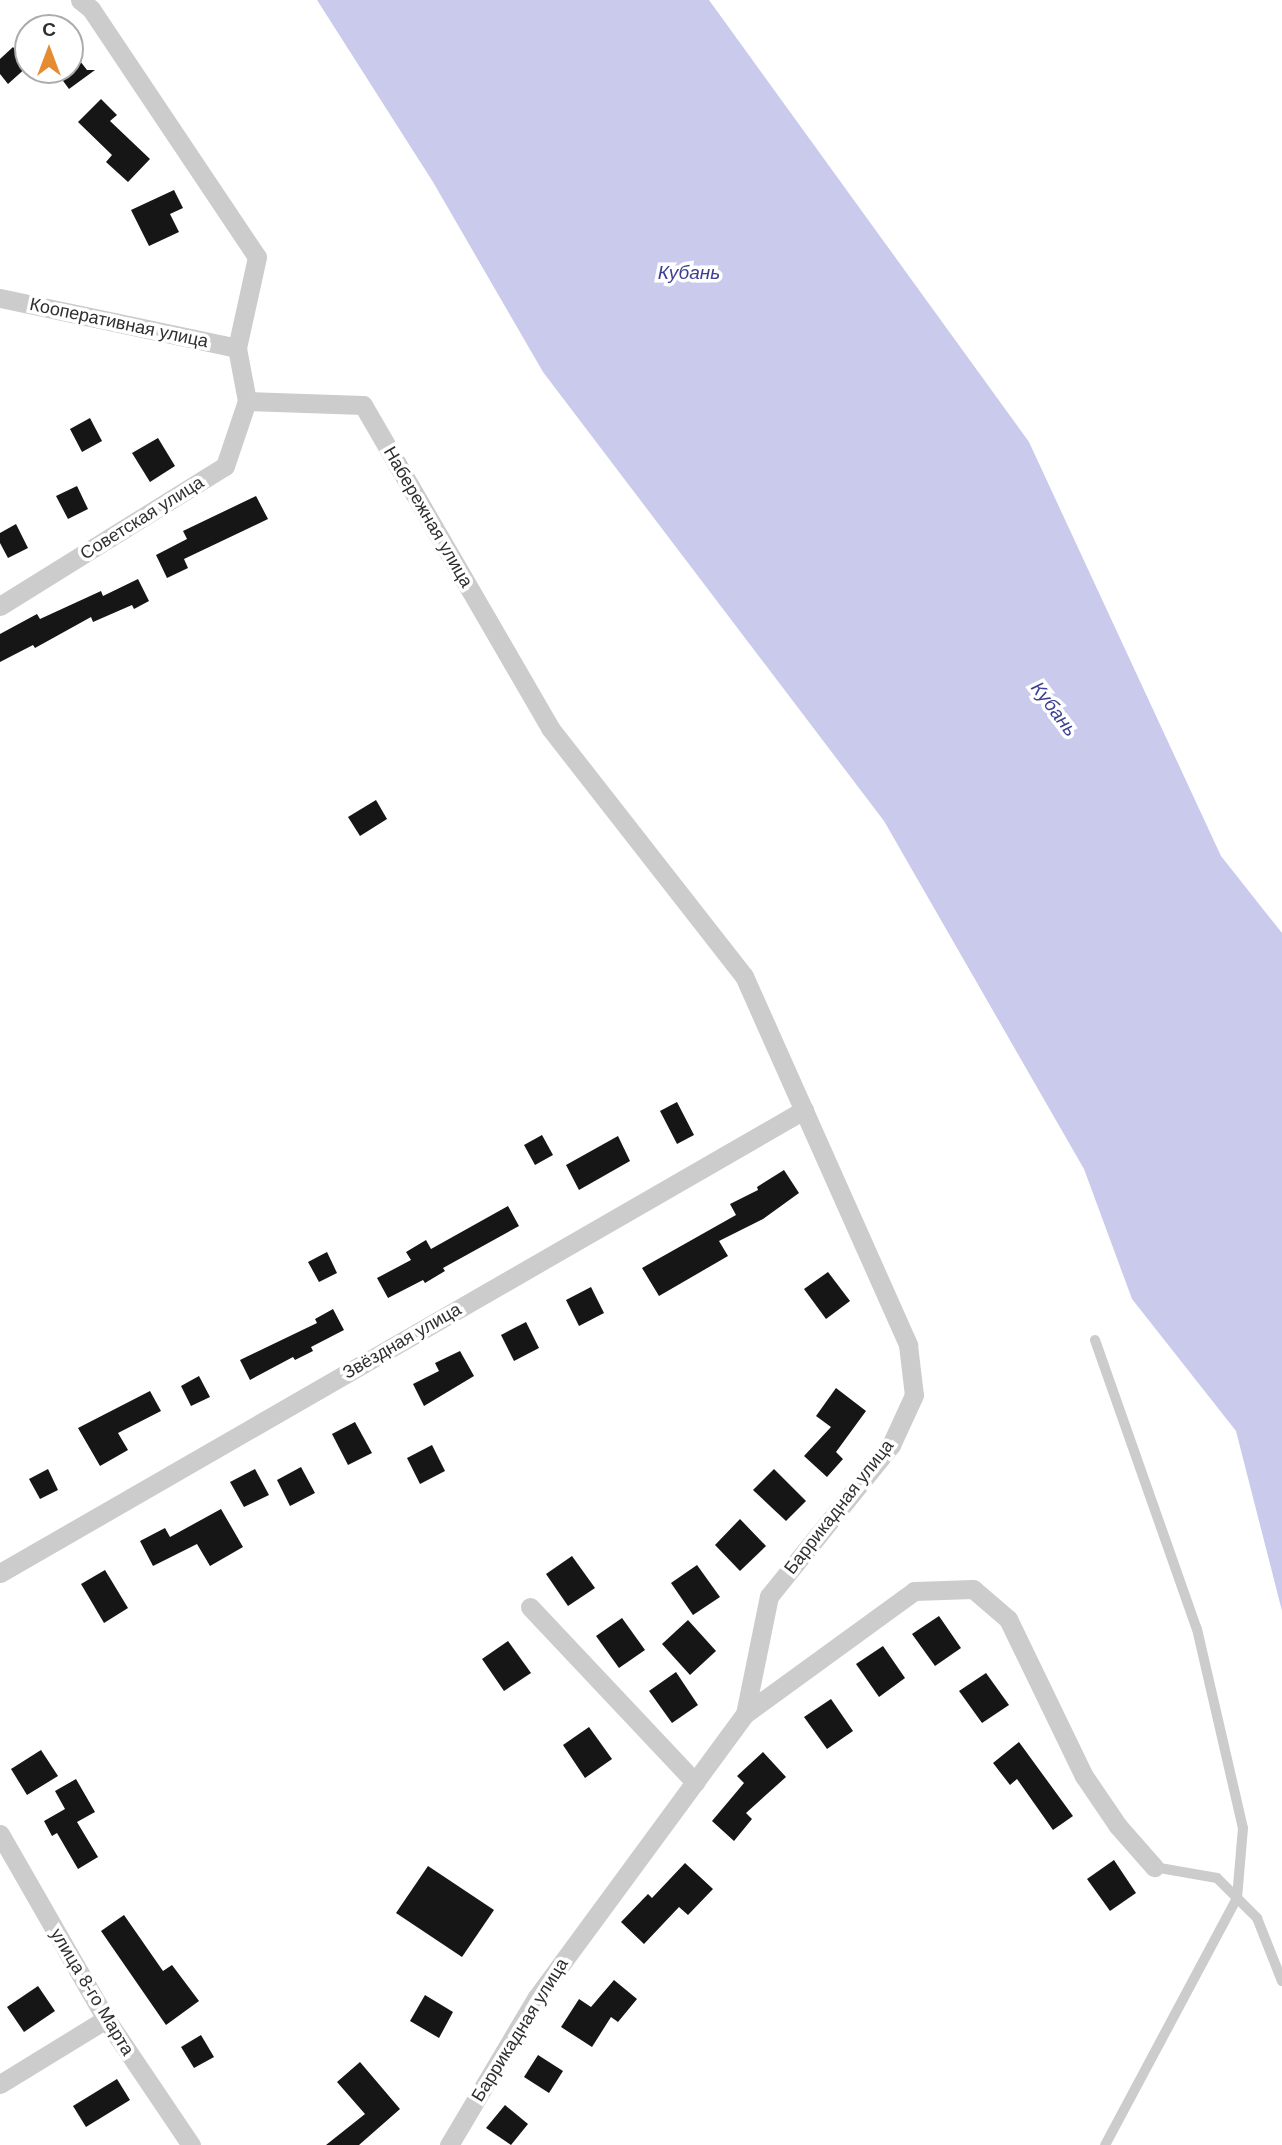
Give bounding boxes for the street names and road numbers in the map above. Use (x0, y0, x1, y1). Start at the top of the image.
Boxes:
street label: Кооперативная улица (28, 294, 210, 352)
street label: Набережная улица (379, 443, 477, 591)
street label: Советская улица (76, 471, 208, 565)
street label: Звёздная улица (339, 1298, 465, 1384)
street label: Баррикадная улица (780, 1435, 898, 1579)
street label: улица 8-го Марта (46, 1924, 138, 2060)
street label: Баррикадная улица (467, 1954, 573, 2106)

